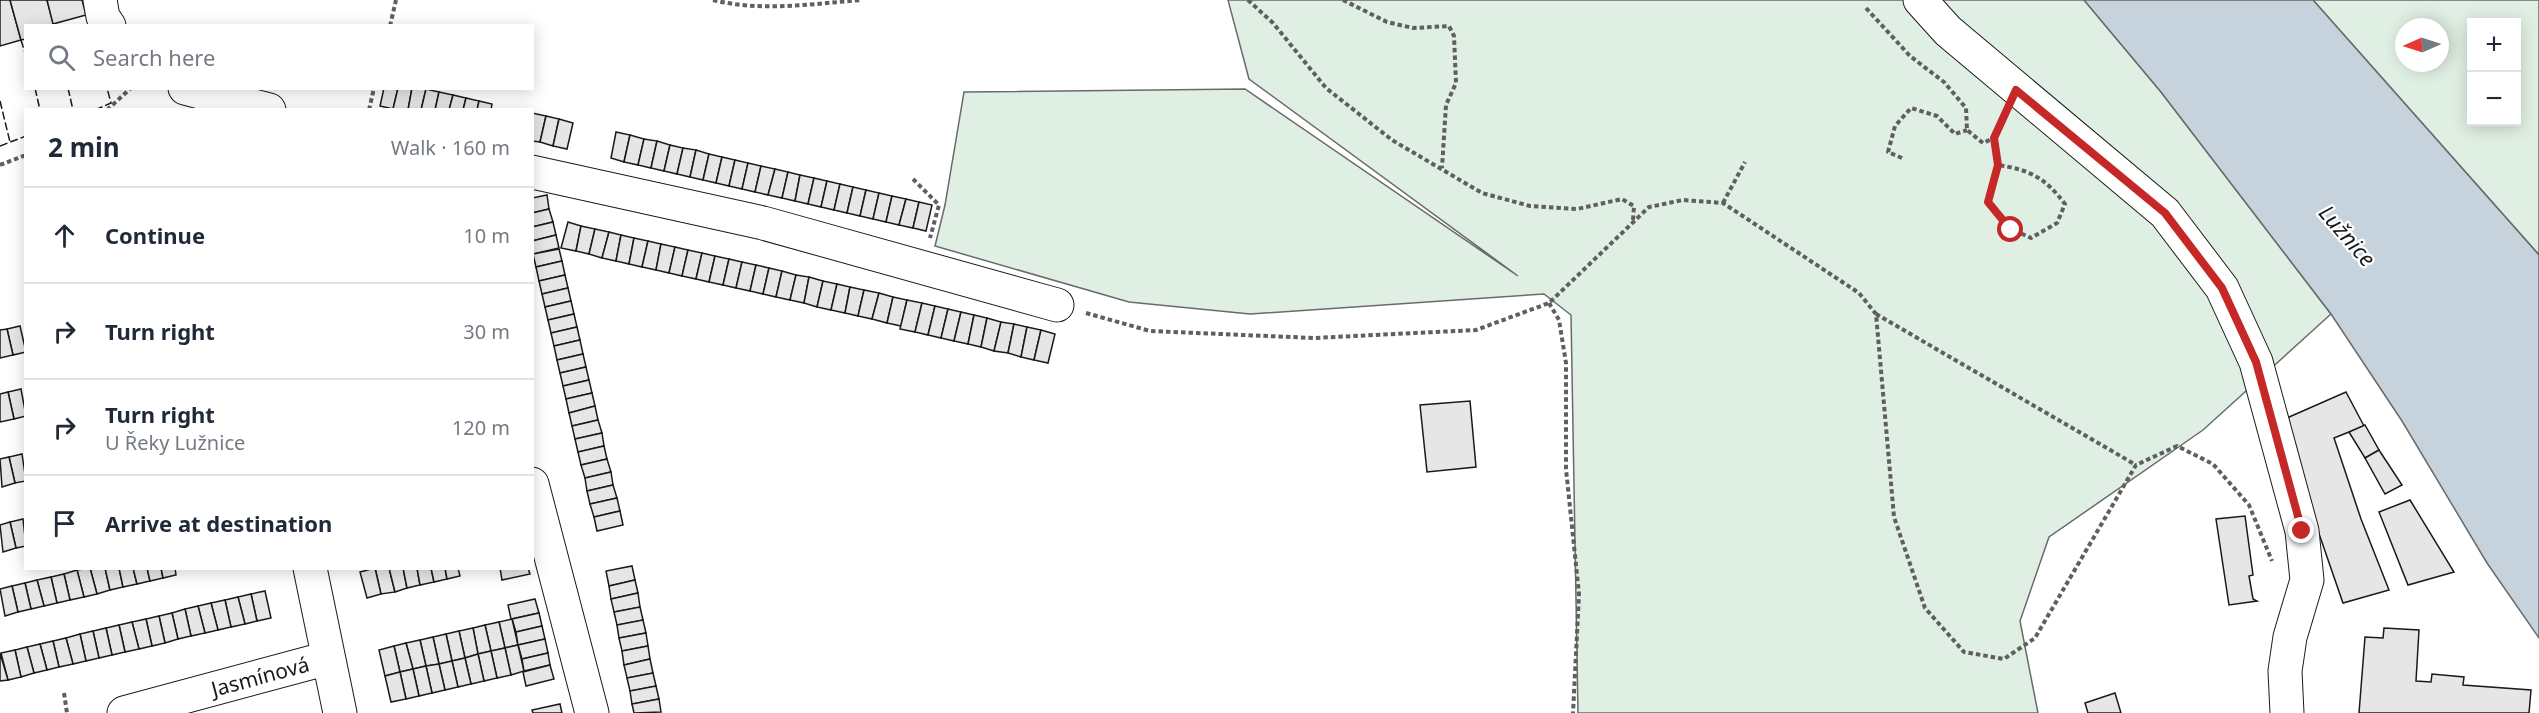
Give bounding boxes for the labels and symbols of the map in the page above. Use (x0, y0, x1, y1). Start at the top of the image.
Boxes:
north arrow (2395, 18, 2449, 72)
water label: Lužnice (2313, 198, 2383, 272)
route start (1997, 216, 2023, 242)
route end (2288, 517, 2314, 543)
street label: Jasmínová (206, 650, 312, 703)

